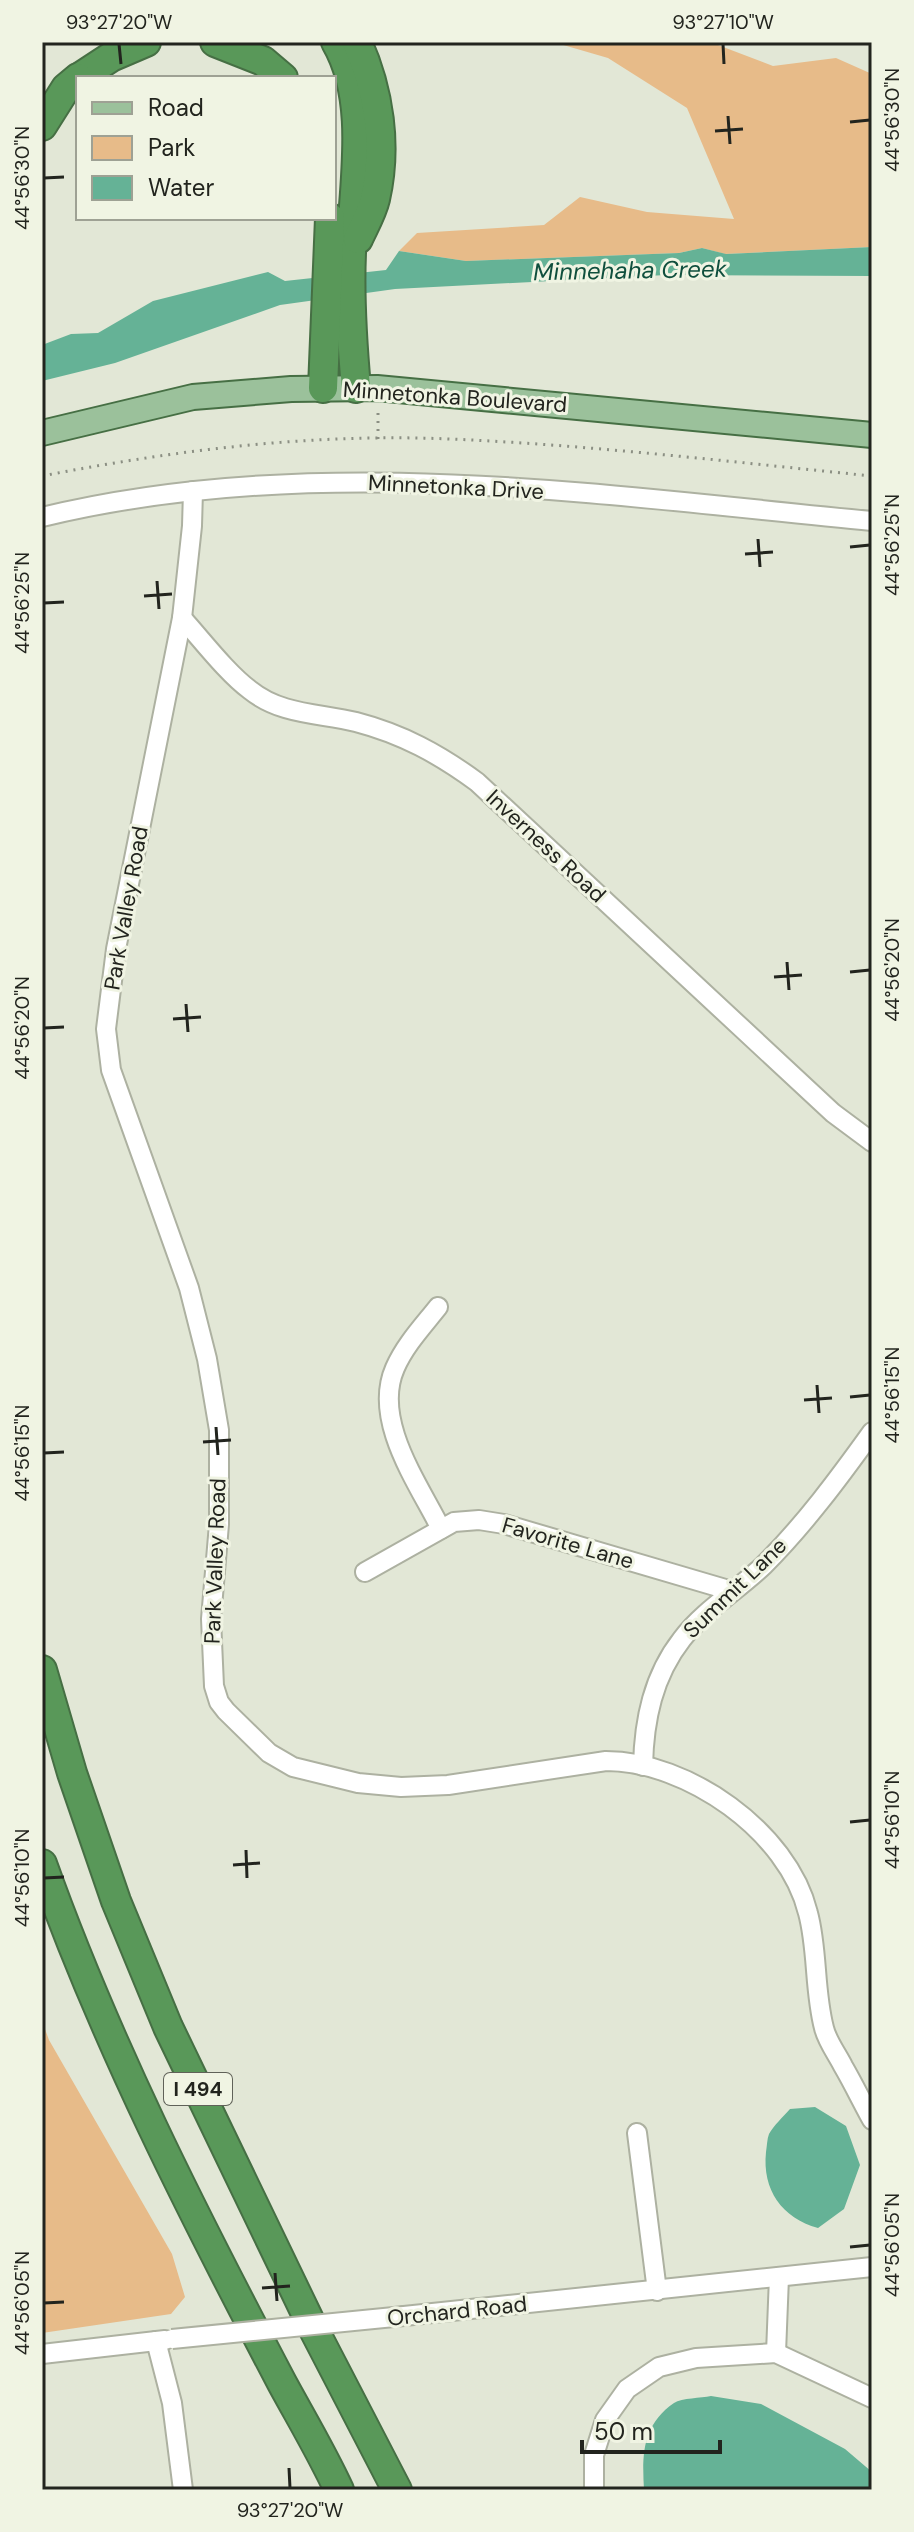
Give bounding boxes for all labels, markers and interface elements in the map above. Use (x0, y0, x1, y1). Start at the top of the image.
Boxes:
text: 93°27'20"W (66, 9, 172, 35)
text: 93°27'10"W (672, 9, 774, 35)
text: 44°56'30"N (879, 68, 905, 172)
legend (76, 76, 336, 220)
text: Road (148, 92, 204, 123)
text: 44°56'30"N (9, 126, 35, 230)
text: Park (148, 132, 195, 163)
text: Water (148, 172, 214, 203)
water label: Minnehaha Creek (533, 253, 728, 287)
street label: Minnetonka Boulevard (342, 375, 568, 419)
street label: Minnetonka Drive (367, 468, 545, 506)
text: 44°56'25"N (879, 494, 905, 596)
text: 44°56'25"N (9, 552, 35, 654)
street label: Inverness Road (480, 783, 612, 909)
street label: Park Valley Road (97, 824, 155, 992)
text: 44°56'20"N (879, 918, 905, 1022)
text: 44°56'20"N (9, 976, 35, 1080)
text: 44°56'15"N (879, 1347, 905, 1443)
text: 44°56'15"N (9, 1405, 35, 1501)
street label: Park Valley Road (198, 1478, 232, 1644)
street label: Favorite Lane (499, 1510, 637, 1576)
street label: Summit Lane (677, 1531, 793, 1645)
text: 44°56'10"N (879, 1771, 905, 1869)
text: 44°56'10"N (9, 1829, 35, 1927)
road number: I 494 (164, 2073, 232, 2105)
text: 44°56'05"N (879, 2193, 905, 2297)
text: 44°56'05"N (9, 2251, 35, 2355)
street label: Orchard Road (386, 2289, 528, 2333)
scale bar (582, 2404, 720, 2454)
text: 50 m (594, 2416, 653, 2447)
text: 93°27'20"W (237, 2497, 343, 2523)

